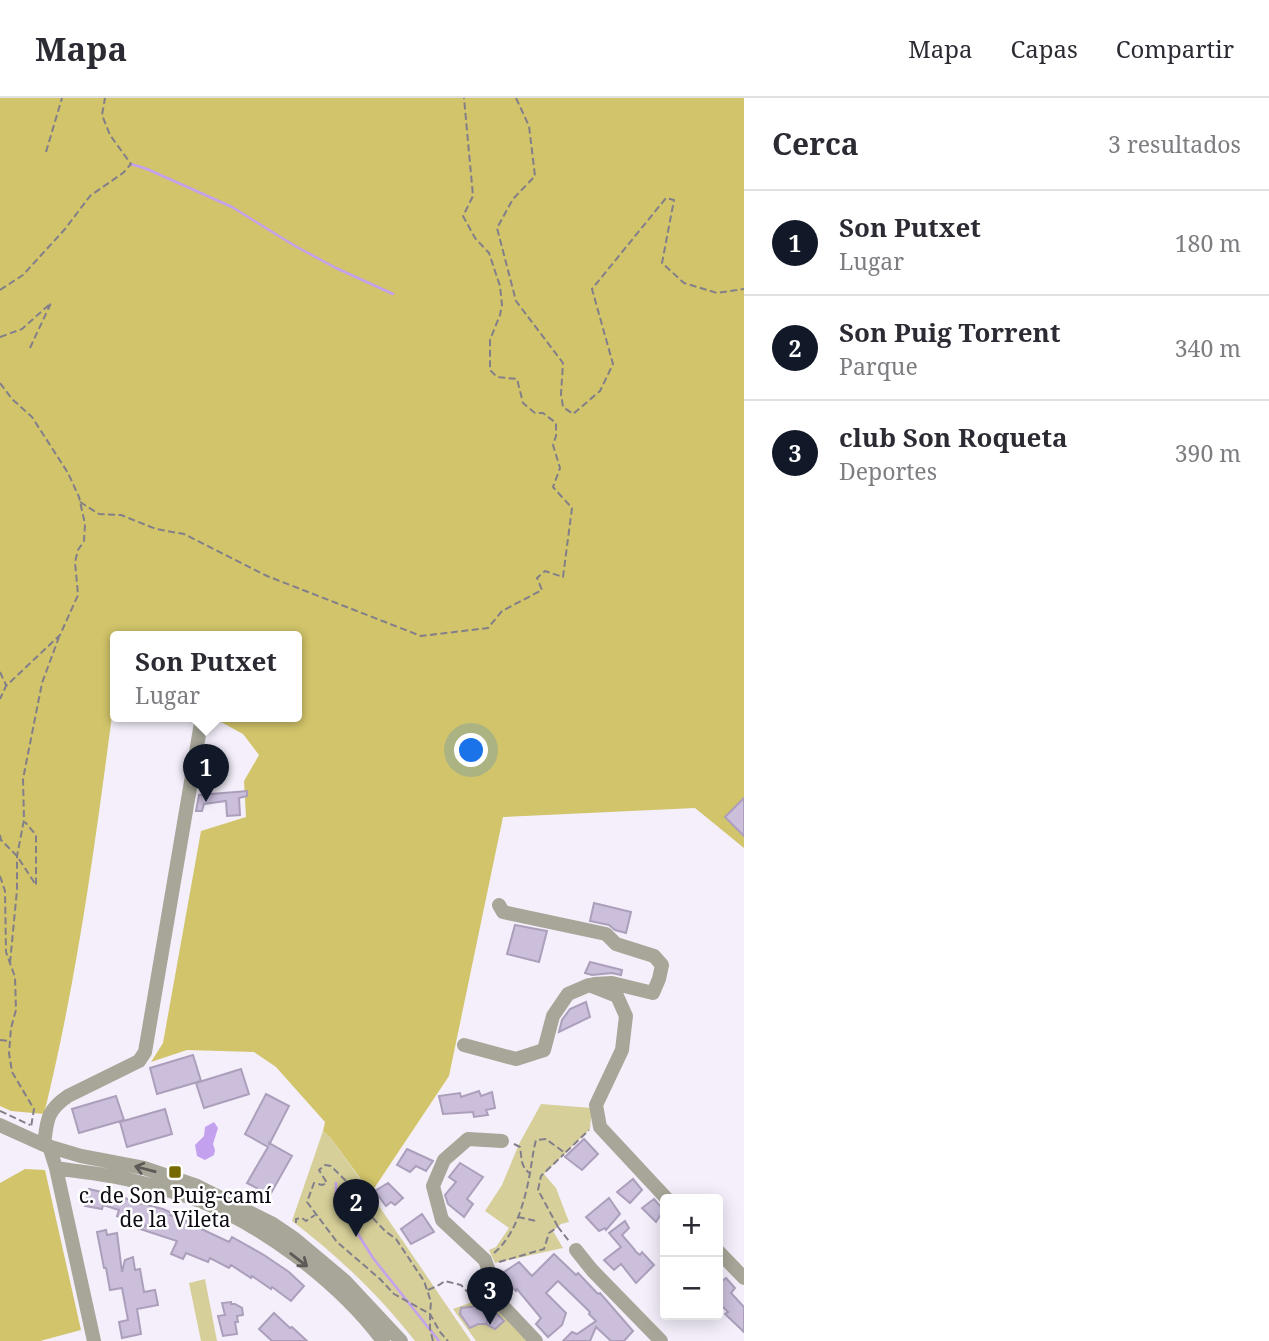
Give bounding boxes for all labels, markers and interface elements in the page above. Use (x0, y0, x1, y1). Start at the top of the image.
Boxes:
text: Mapa (35, 26, 127, 71)
text: Mapa (908, 32, 972, 65)
text: Capas (1010, 32, 1078, 65)
text: Compartir (1116, 32, 1234, 65)
text: Cerca (772, 123, 859, 164)
text: 3 resultados (1108, 128, 1241, 160)
text: Son Putxet (839, 209, 981, 245)
text: 1 (789, 227, 802, 259)
text: 180 m (1175, 227, 1241, 259)
text: Lugar (839, 245, 904, 277)
text: Son Puig Torrent (839, 314, 1060, 350)
text: 2 (789, 332, 802, 364)
text: 340 m (1175, 332, 1241, 364)
text: Parque (839, 350, 918, 382)
text: club Son Roqueta (839, 419, 1068, 455)
text: 3 (789, 437, 802, 469)
text: 390 m (1175, 437, 1241, 469)
text: Deportes (839, 455, 937, 487)
popup (110, 631, 302, 722)
text: Son Putxet (135, 643, 277, 679)
text: Lugar (135, 679, 200, 711)
your location (454, 733, 488, 767)
pin: 1 (183, 744, 229, 802)
one-way arrow (134, 1162, 156, 1175)
marker: c. de Son Puig-camí de la Vileta (167, 1164, 183, 1180)
pin: 2 (333, 1179, 379, 1237)
place label: c. de Son Puig-camí de la Vileta (79, 1181, 271, 1233)
map controls (660, 1194, 723, 1320)
button: + (660, 1194, 723, 1257)
one-way arrow (290, 1252, 308, 1268)
button: − (660, 1257, 723, 1320)
pin: 3 (467, 1267, 513, 1325)

